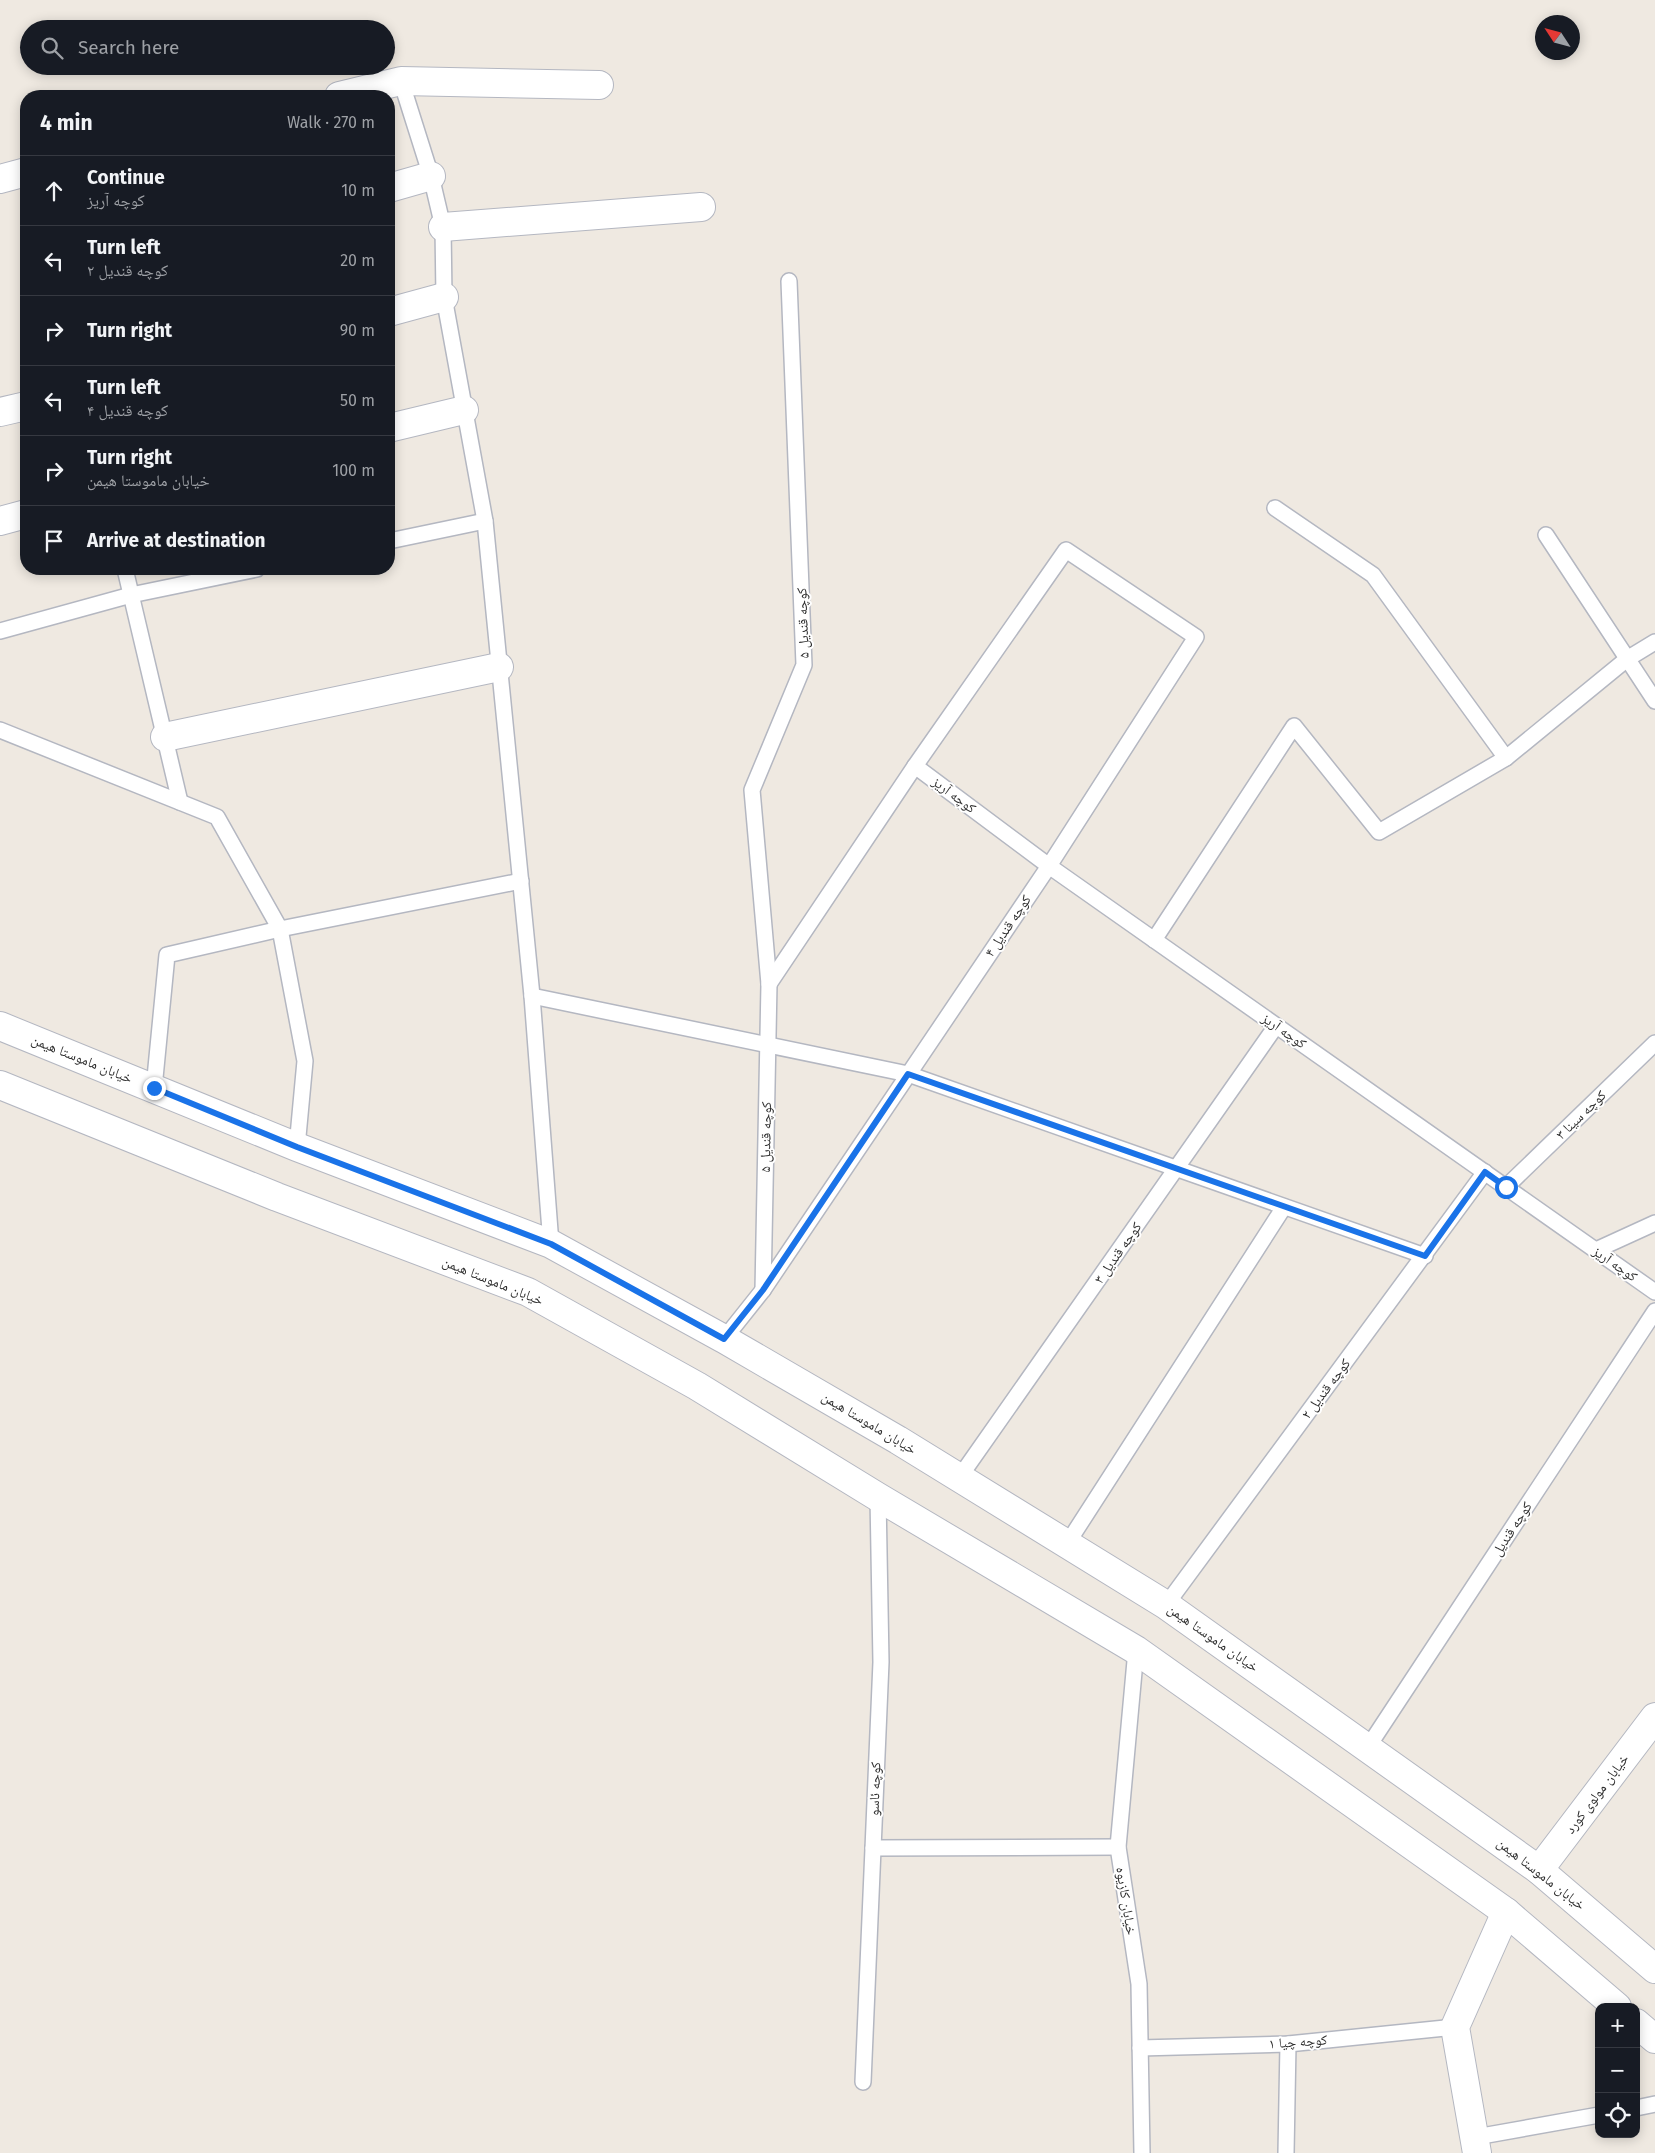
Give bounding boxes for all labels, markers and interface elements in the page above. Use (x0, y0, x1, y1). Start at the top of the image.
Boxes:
north arrow (1535, 15, 1580, 60)
search box (20, 20, 395, 75)
icon: search (38, 34, 66, 62)
text: Search here (78, 36, 179, 59)
text: 4 min (40, 110, 93, 136)
text: Walk · 270 m (287, 113, 375, 132)
text: Continue (87, 166, 165, 189)
icon: ahead (40, 177, 68, 205)
text: 10 m (341, 181, 375, 200)
text: کوچه آریز (87, 191, 145, 210)
text: Turn left (87, 236, 161, 259)
icon: left (40, 247, 68, 275)
text: 20 m (340, 251, 375, 270)
text: کوچه قندیل ۲ (87, 261, 168, 280)
icon: right (40, 317, 68, 345)
text: Turn right (87, 319, 172, 342)
text: 90 m (340, 321, 375, 340)
text: Turn left (87, 376, 161, 399)
icon: left (40, 387, 68, 415)
text: 50 m (340, 391, 375, 410)
text: کوچه قندیل ۴ (87, 401, 168, 420)
text: Turn right (87, 446, 172, 469)
icon: right (40, 457, 68, 485)
text: 100 m (332, 461, 375, 480)
text: خیابان ماموستا هیمن (87, 471, 210, 490)
icon: arrive (40, 527, 68, 555)
text: Arrive at destination (87, 529, 266, 552)
street label: کوچه قندیل ۵ (793, 587, 813, 659)
street label: کوچه آریز (928, 772, 979, 817)
street label: کوچه قندیل ۴ (981, 892, 1035, 960)
street label: کوچه آریز (1258, 1009, 1310, 1053)
street label: خیابان ماموستا هیمن (29, 1031, 135, 1087)
route end (143, 1077, 166, 1100)
street label: کوچه سینا ۳ (1552, 1087, 1610, 1143)
street label: کوچه قندیل ۵ (757, 1101, 775, 1173)
route start (1495, 1176, 1518, 1199)
street label: کوچه قندیل ۳ (1091, 1219, 1145, 1287)
street label: کوچه آریز (1589, 1242, 1641, 1286)
street label: خیابان ماموستا هیمن (440, 1253, 546, 1309)
street label: کوچه قندیل ۲ (1298, 1355, 1354, 1422)
street label: خیابان ماموستا هیمن (819, 1388, 919, 1458)
street label: کوچه قندیل (1488, 1499, 1536, 1559)
street label: خیابان ماموستا هیمن (1164, 1600, 1262, 1676)
street label: خیابان مولوی کورد (1562, 1751, 1632, 1837)
street label: کوچه ئاسو (866, 1761, 884, 1817)
street label: خیابان ماموستا هیمن (1493, 1834, 1589, 1914)
street label: خیابان کازیوه (1112, 1866, 1140, 1936)
map controls (1595, 2003, 1640, 2138)
button: + (1595, 2003, 1640, 2048)
street label: کوچه چیا ۱ (1268, 2031, 1328, 2053)
button: − (1595, 2048, 1640, 2093)
button: locate (1595, 2093, 1640, 2138)

